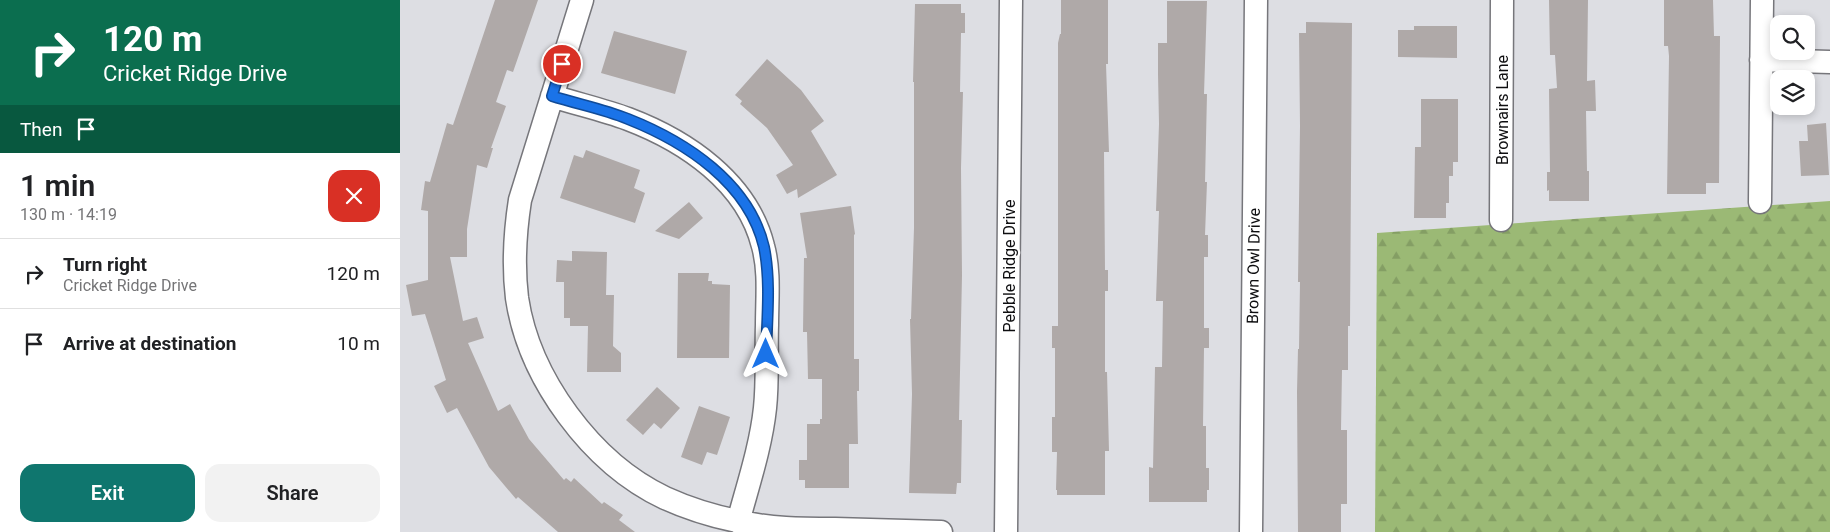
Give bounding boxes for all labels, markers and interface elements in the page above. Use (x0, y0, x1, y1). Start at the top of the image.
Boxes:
map controls (1770, 15, 1815, 115)
button: search (1770, 15, 1815, 60)
text: 120 m (103, 19, 202, 60)
icon: right (20, 20, 85, 85)
pin (541, 43, 583, 85)
icon: arrive (548, 50, 576, 78)
street label: Brownairs Lane (1493, 55, 1512, 165)
text: Cricket Ridge Drive (103, 61, 287, 86)
button: layers (1770, 70, 1815, 115)
icon: arrive (72, 115, 100, 143)
text: Then (20, 118, 62, 141)
text: 1 min (20, 168, 95, 203)
button: close (328, 170, 380, 222)
street label: Pebble Ridge Drive (1000, 200, 1019, 332)
text: 130 m · 14:19 (20, 205, 117, 224)
street label: Brown Owl Drive (1243, 208, 1264, 324)
text: Turn right (63, 253, 147, 276)
icon: right (20, 260, 48, 288)
text: 120 m (327, 262, 380, 285)
text: Cricket Ridge Drive (63, 276, 197, 295)
position arrow (739, 327, 791, 379)
icon: arrive (20, 330, 48, 358)
text: Arrive at destination (63, 332, 236, 355)
text: 10 m (337, 332, 380, 355)
button: Exit (20, 464, 195, 522)
button: Share (205, 464, 380, 522)

